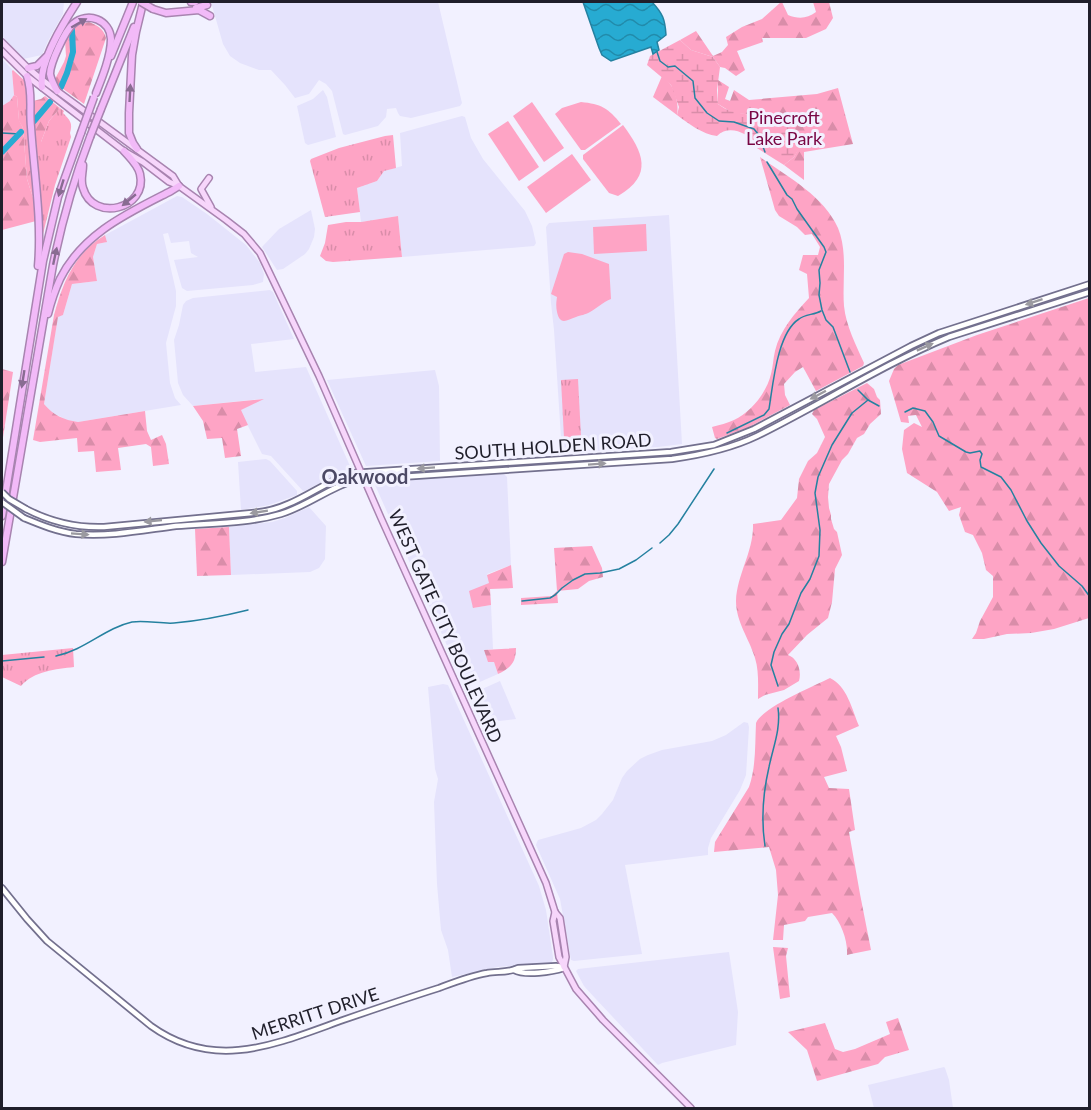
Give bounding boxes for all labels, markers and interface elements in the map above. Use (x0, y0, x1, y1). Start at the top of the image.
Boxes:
one-way arrow (70, 18, 87, 29)
one-way arrow (126, 83, 135, 102)
park label: Pinecroft Lake Park (746, 106, 823, 149)
one-way arrow (56, 179, 65, 197)
one-way arrow (122, 193, 137, 206)
one-way arrow (50, 247, 60, 265)
one-way arrow (1025, 298, 1043, 307)
one-way arrow (917, 343, 934, 352)
one-way arrow (19, 370, 28, 389)
one-way arrow (810, 390, 827, 400)
street label: SOUTH HOLDEN ROAD (454, 428, 652, 464)
one-way arrow (588, 459, 607, 469)
one-way arrow (417, 463, 436, 473)
district label: Oakwood (322, 464, 408, 488)
street label: WEST GATE CITY BOULEVARD (384, 506, 508, 746)
one-way arrow (249, 508, 268, 517)
one-way arrow (143, 517, 162, 526)
one-way arrow (71, 529, 90, 539)
street label: MERRITT DRIVE (249, 982, 381, 1044)

